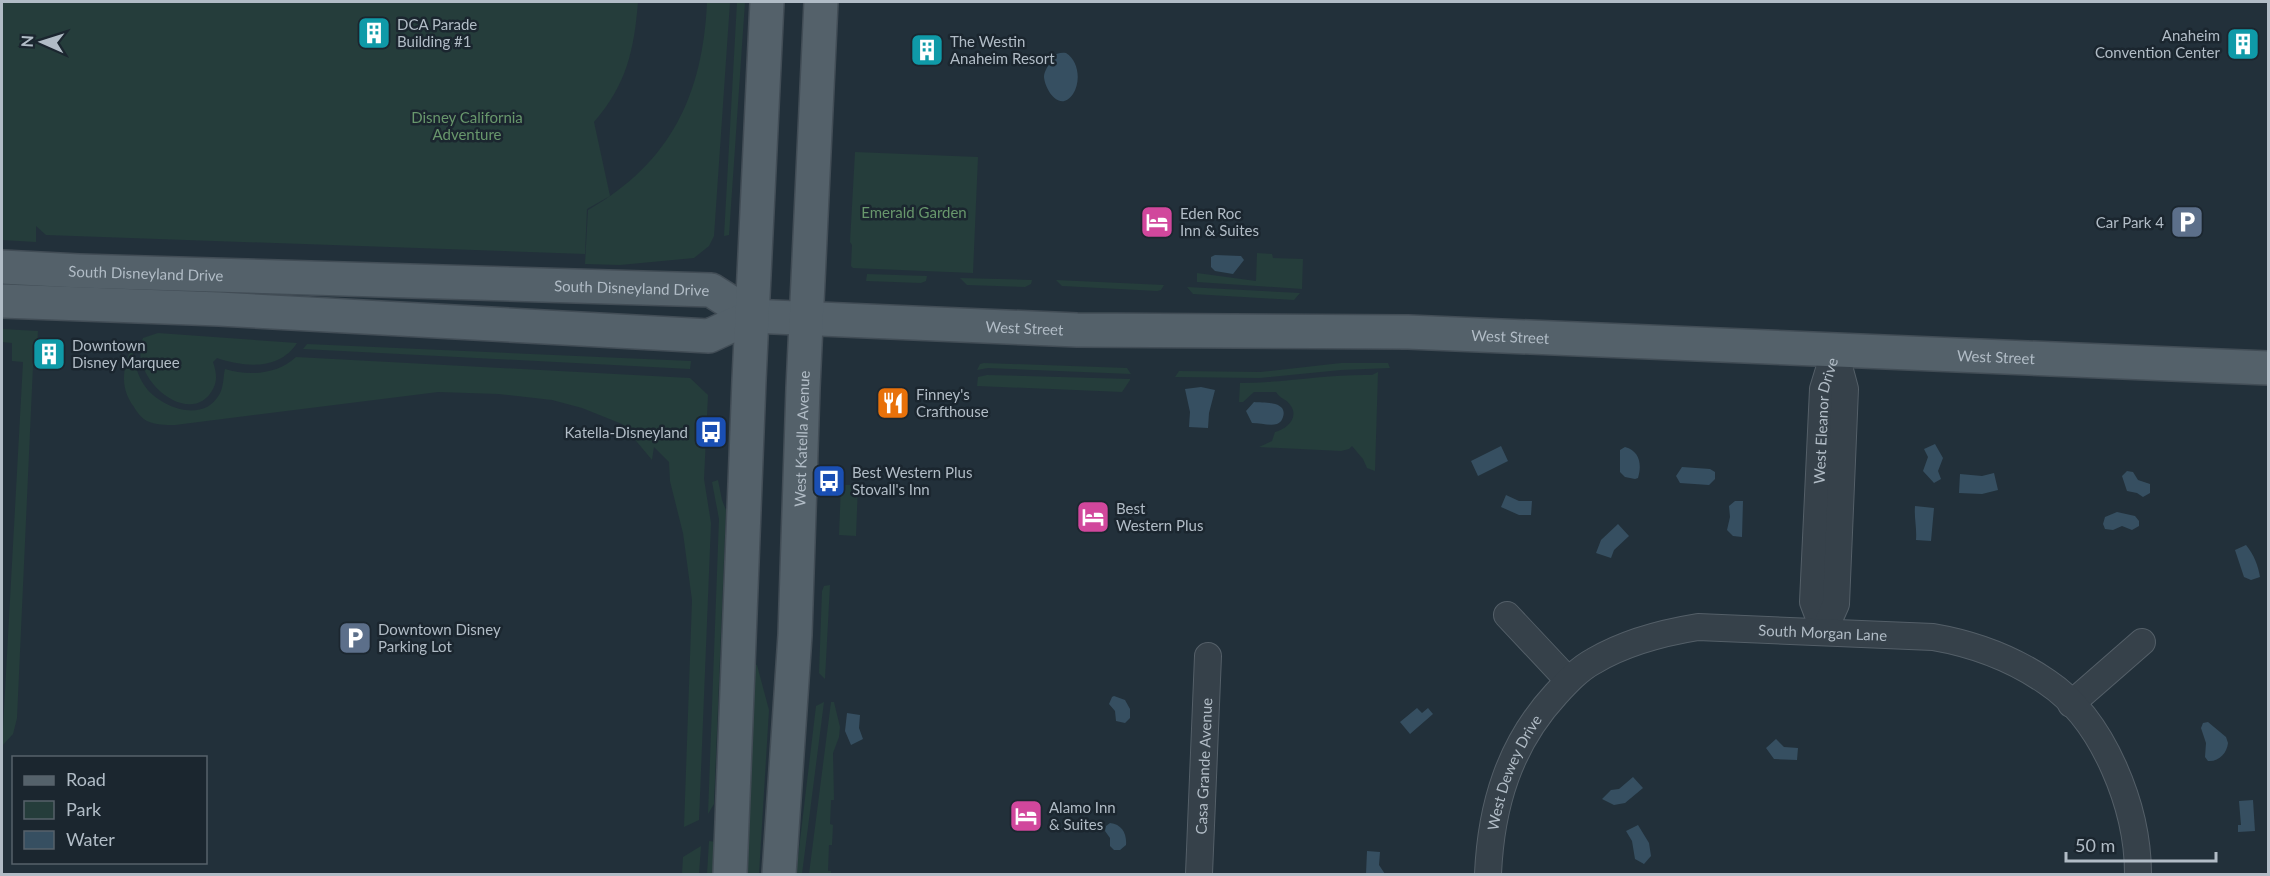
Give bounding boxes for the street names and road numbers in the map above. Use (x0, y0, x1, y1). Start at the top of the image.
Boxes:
street label: South Disneyland Drive (68, 261, 224, 284)
street label: South Disneyland Drive (554, 276, 710, 299)
street label: West Street (985, 317, 1064, 338)
street label: West Street (1471, 326, 1550, 347)
street label: West Street (1957, 346, 2036, 367)
street label: West Eleanor Drive (1810, 355, 1841, 484)
street label: West Katella Avenue (790, 370, 813, 507)
street label: South Morgan Lane (1758, 621, 1888, 644)
street label: Casa Grande Avenue (1192, 697, 1215, 835)
street label: West Dewey Drive (1483, 711, 1545, 832)

